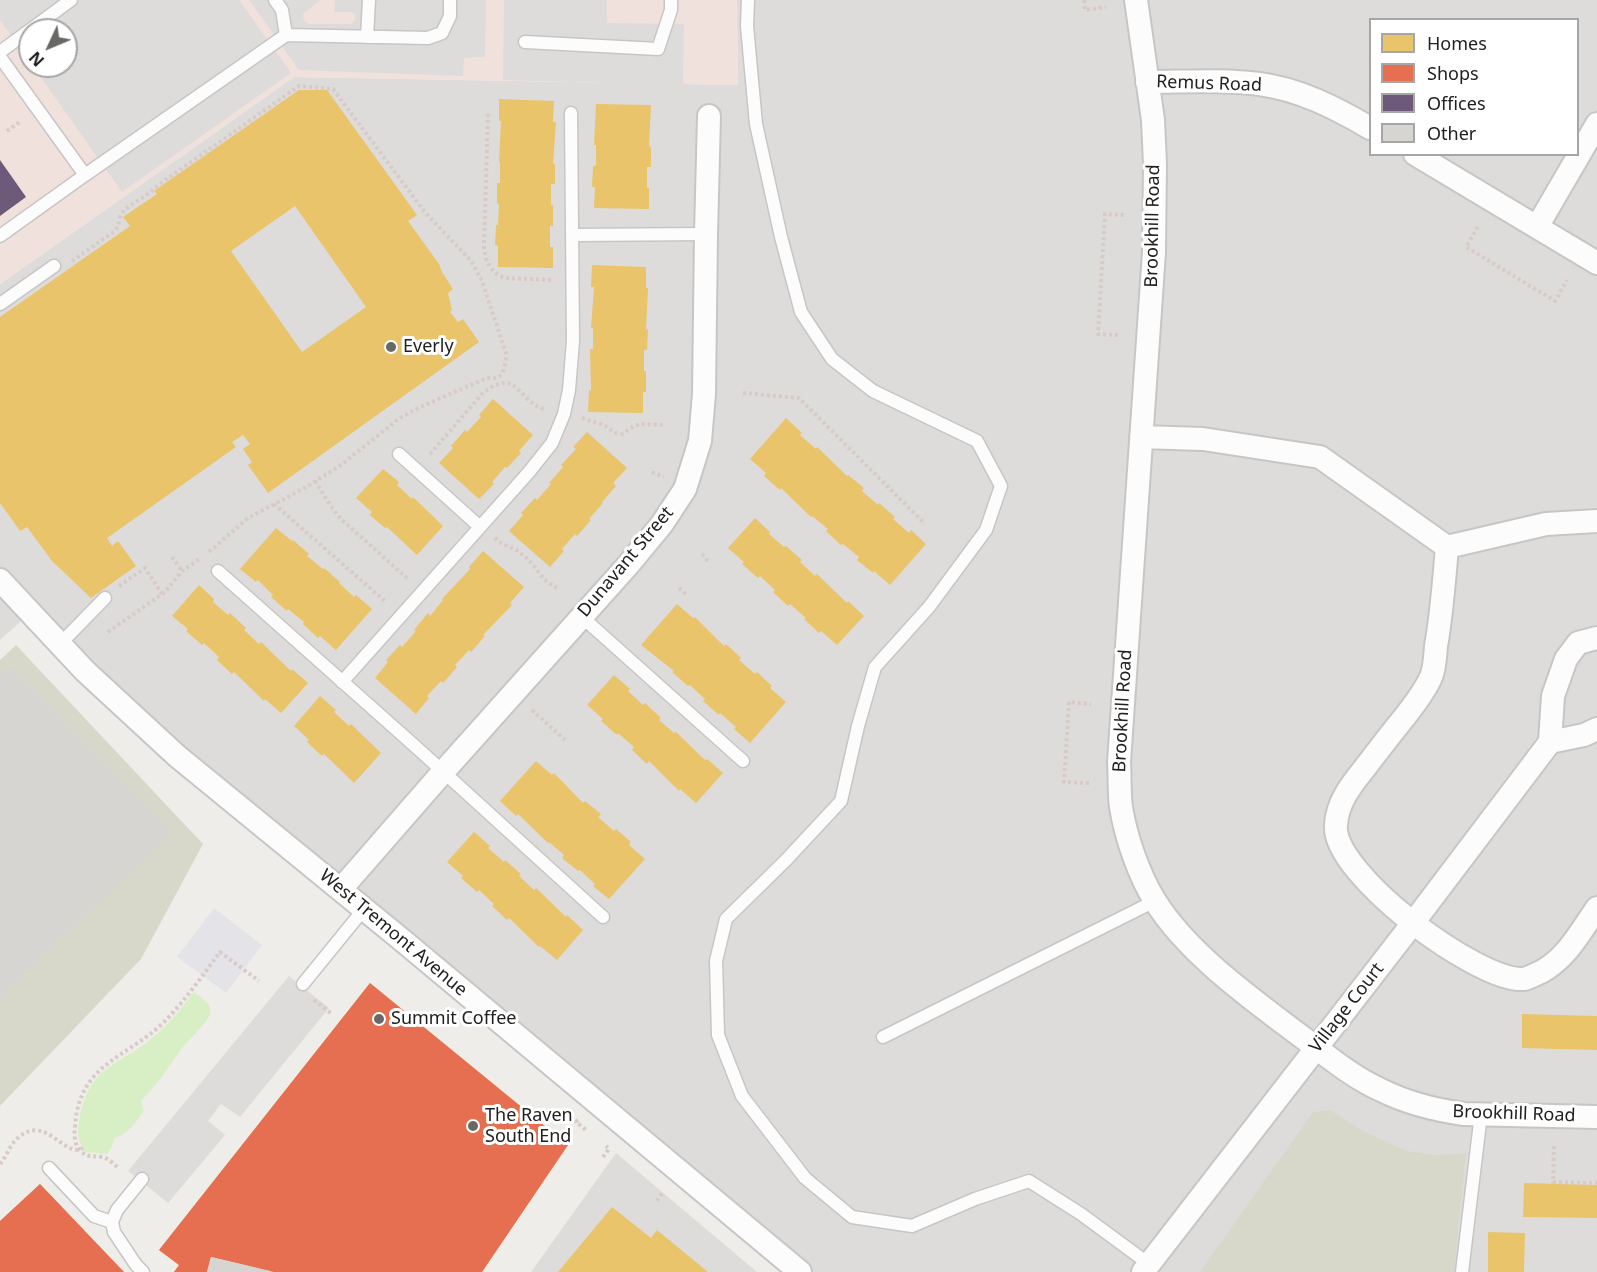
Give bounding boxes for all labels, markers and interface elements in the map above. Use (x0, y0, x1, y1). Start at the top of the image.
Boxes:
north arrow (18, 18, 78, 78)
legend (1369, 18, 1579, 156)
text: Homes (1427, 31, 1487, 55)
text: N (24, 47, 49, 71)
text: Shops (1427, 61, 1479, 85)
street label: Remus Road (1156, 71, 1262, 97)
text: Offices (1427, 91, 1486, 115)
text: Other (1427, 121, 1476, 145)
street label: Brookhill Road (1141, 164, 1165, 288)
place label: Everly (403, 336, 454, 358)
marker: Everly (384, 340, 398, 354)
street label: Dunavant Street (574, 502, 678, 622)
street label: Brookhill Road (1109, 649, 1137, 773)
street label: West Tremont Avenue (315, 865, 471, 1001)
street label: Village Court (1305, 959, 1389, 1057)
place label: Summit Coffee (391, 1008, 516, 1030)
marker: Summit Coffee (372, 1012, 386, 1026)
street label: Brookhill Road (1452, 1101, 1576, 1127)
place label: The Raven South End (485, 1105, 573, 1148)
marker: The Raven South End (466, 1119, 480, 1133)

